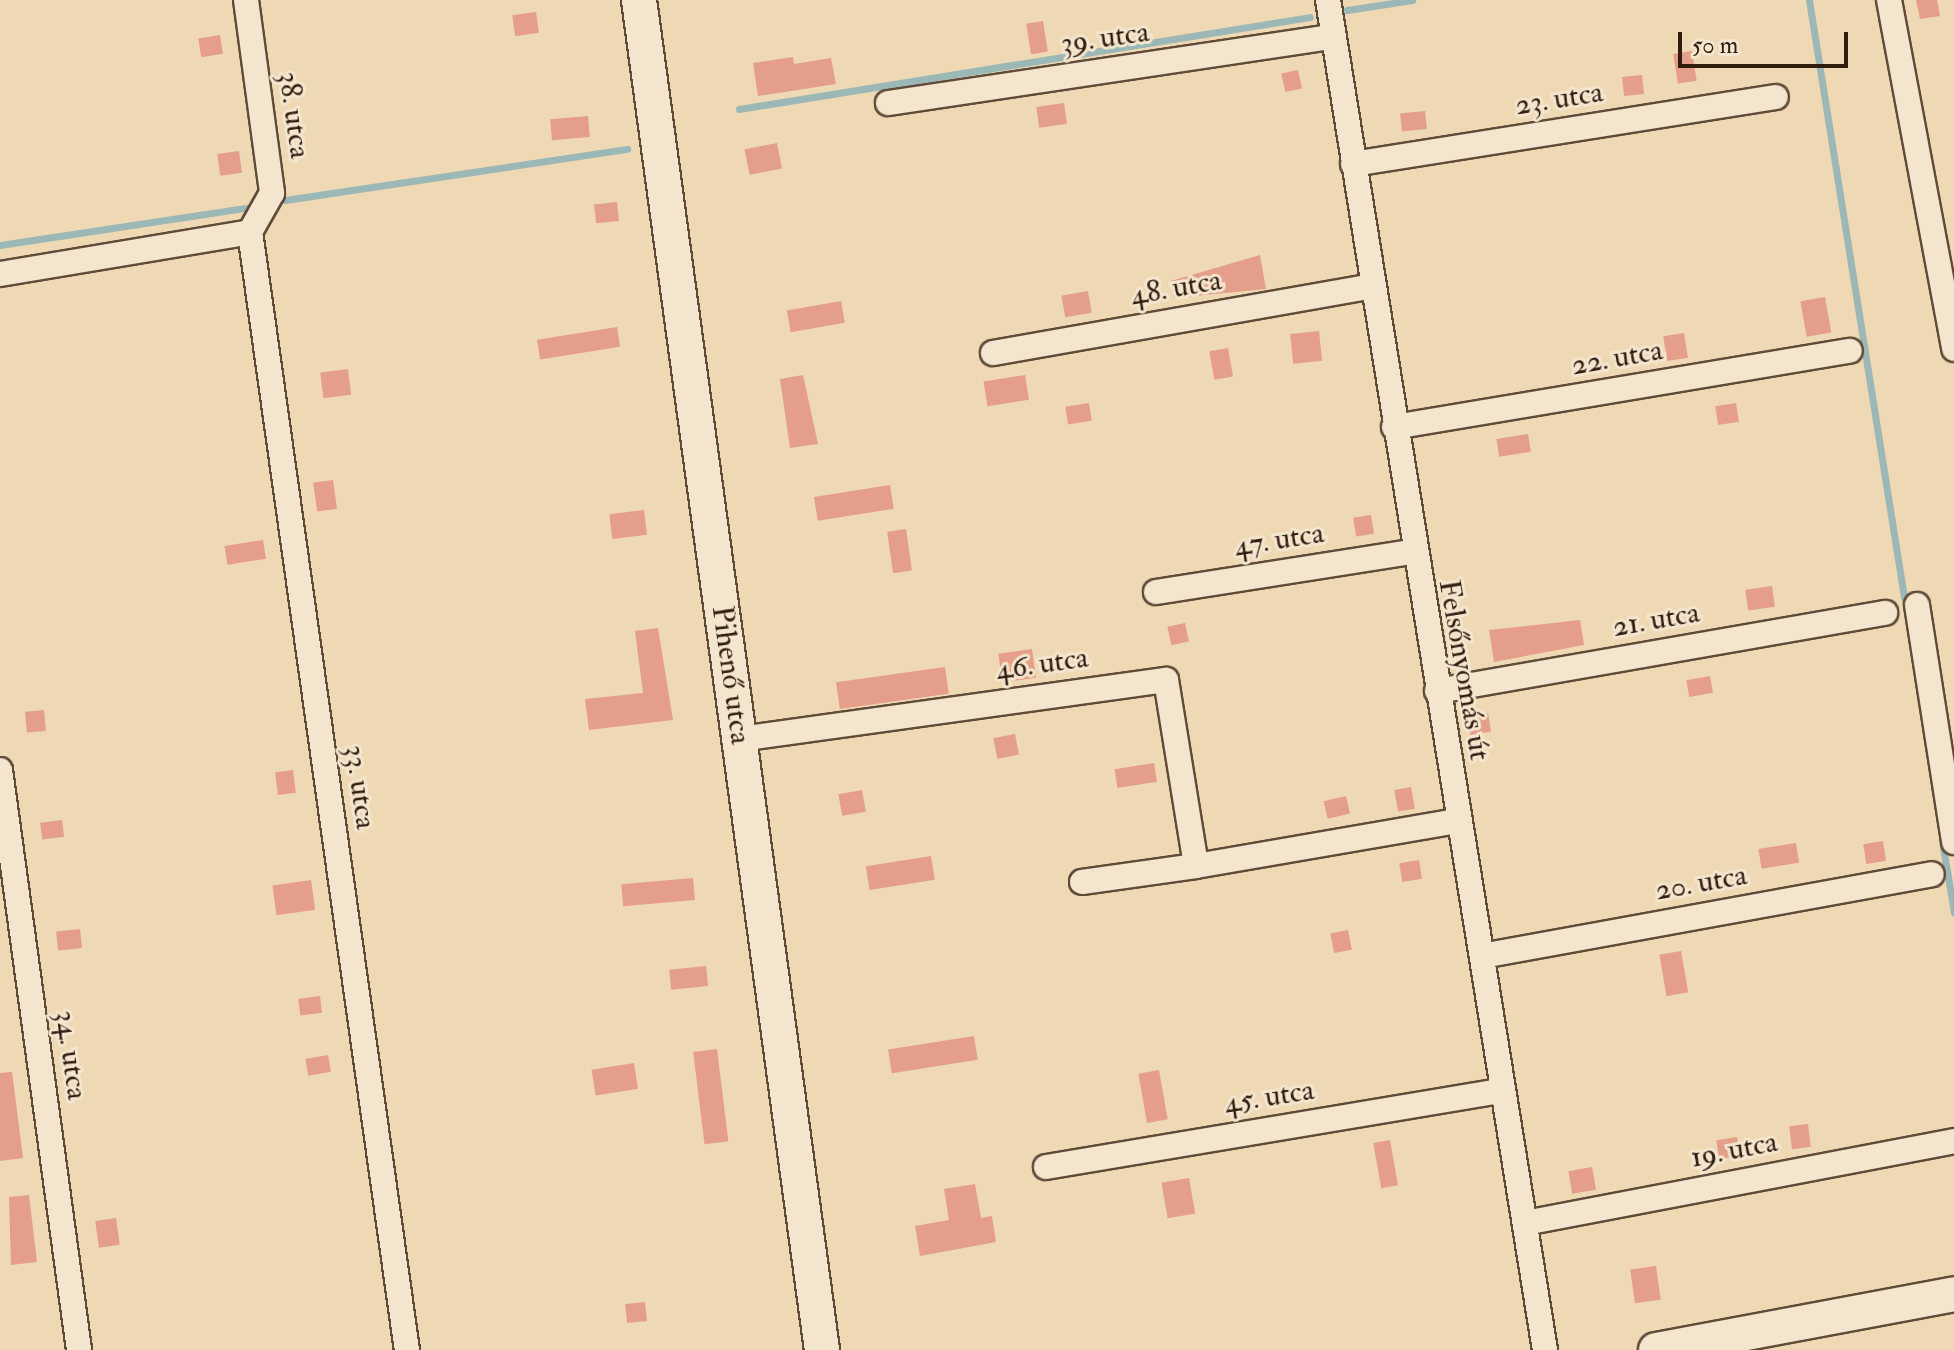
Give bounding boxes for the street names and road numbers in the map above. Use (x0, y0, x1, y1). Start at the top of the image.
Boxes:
street label: 39. utca (1059, 14, 1151, 62)
street label: 38. utca (270, 69, 318, 161)
street label: 23. utca (1513, 74, 1605, 124)
street label: 48. utca (1128, 262, 1224, 314)
street label: 22. utca (1569, 332, 1665, 384)
street label: 47. utca (1232, 515, 1326, 565)
street label: Felsőnyomás út (1430, 577, 1498, 763)
street label: 21. utca (1610, 595, 1702, 645)
street label: Pihenő utca (703, 604, 759, 746)
street label: 46. utca (993, 640, 1091, 688)
street label: 33. utca (336, 743, 384, 831)
street label: 20. utca (1652, 857, 1750, 909)
street label: 34. utca (47, 1008, 95, 1102)
street label: 45. utca (1221, 1072, 1317, 1122)
street label: 19. utca (1688, 1124, 1780, 1176)

